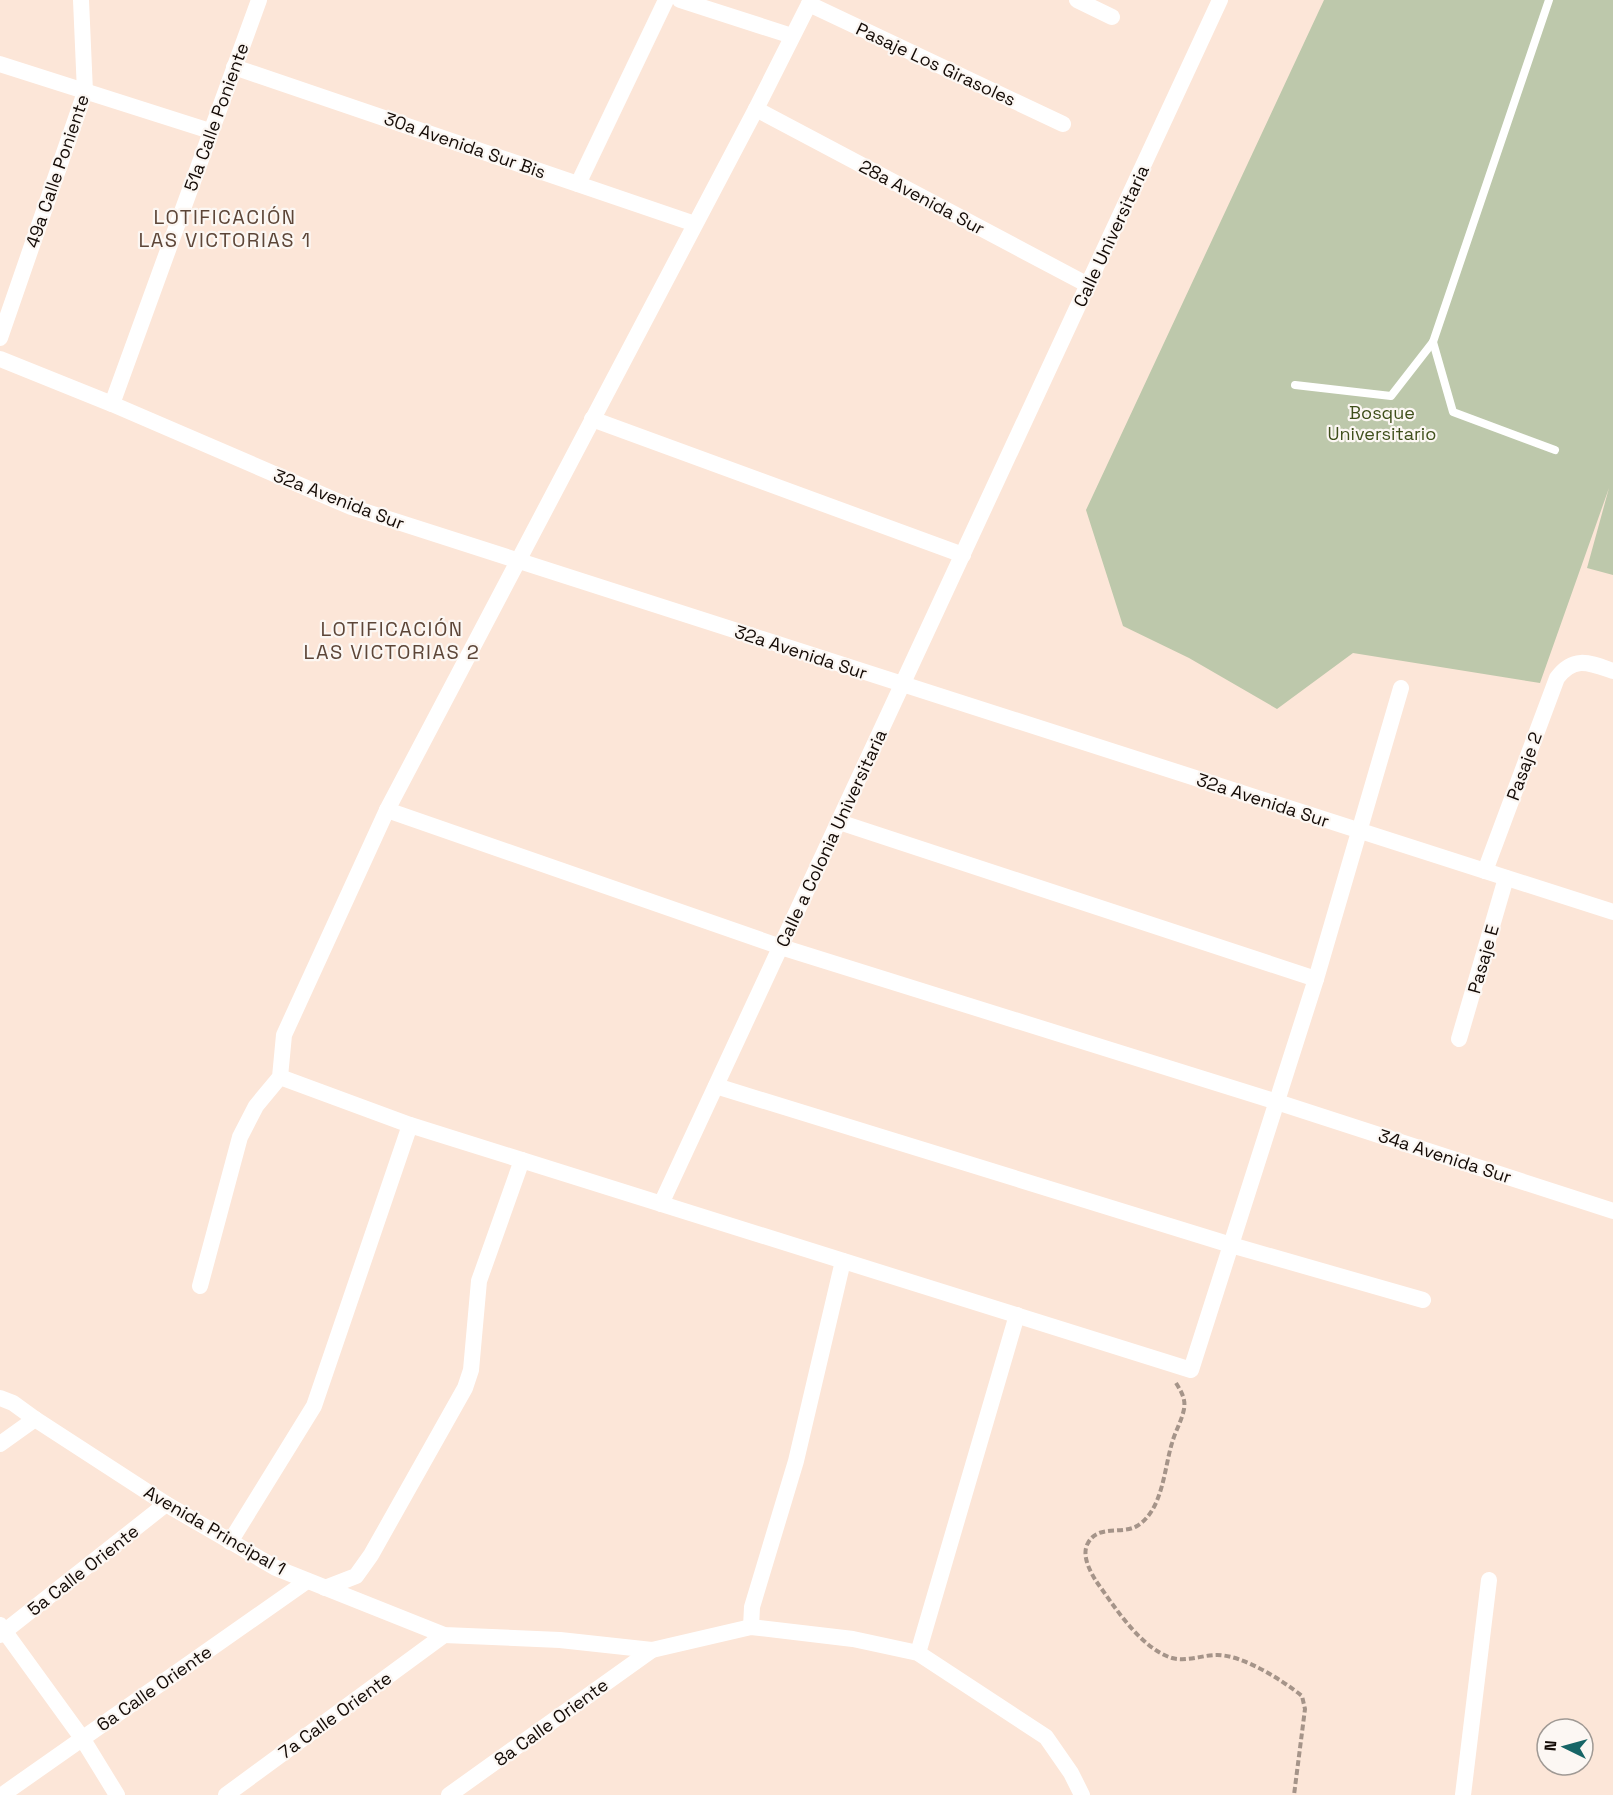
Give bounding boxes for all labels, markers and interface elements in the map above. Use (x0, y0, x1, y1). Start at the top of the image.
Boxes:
street label: Pasaje Los Girasoles (852, 17, 1020, 111)
street label: 51a Calle Poniente (178, 40, 254, 194)
street label: 49a Calle Poniente (20, 91, 94, 251)
street label: 30a Avenida Sur Bis (381, 107, 549, 183)
street label: 28a Avenida Sur (855, 154, 989, 240)
street label: Calle Universitaria (1068, 161, 1154, 311)
district label: LOTIFICACIÓN LAS VICTORIAS 1 (138, 204, 312, 253)
park label: Bosque Universitario (1328, 401, 1436, 445)
street label: 32a Avenida Sur (270, 463, 408, 535)
district label: LOTIFICACIÓN LAS VICTORIAS 2 (304, 616, 480, 665)
street label: 32a Avenida Sur (732, 620, 871, 684)
street label: Calle a Colonia Universitaria (770, 725, 892, 951)
street label: Pasaje 2 (1501, 729, 1547, 803)
street label: 32a Avenida Sur (1194, 768, 1333, 832)
street label: Pasaje E (1462, 922, 1504, 996)
street label: 34a Avenida Sur (1375, 1124, 1515, 1188)
street label: Avenida Principal 1 (140, 1480, 290, 1580)
street label: 5a Calle Oriente (23, 1519, 143, 1621)
street label: 6a Calle Oriente (92, 1640, 216, 1736)
street label: 7a Calle Oriente (274, 1666, 396, 1764)
street label: 8a Calle Oriente (489, 1673, 613, 1771)
north arrow (1535, 1717, 1595, 1777)
text: N (1540, 1739, 1561, 1752)

